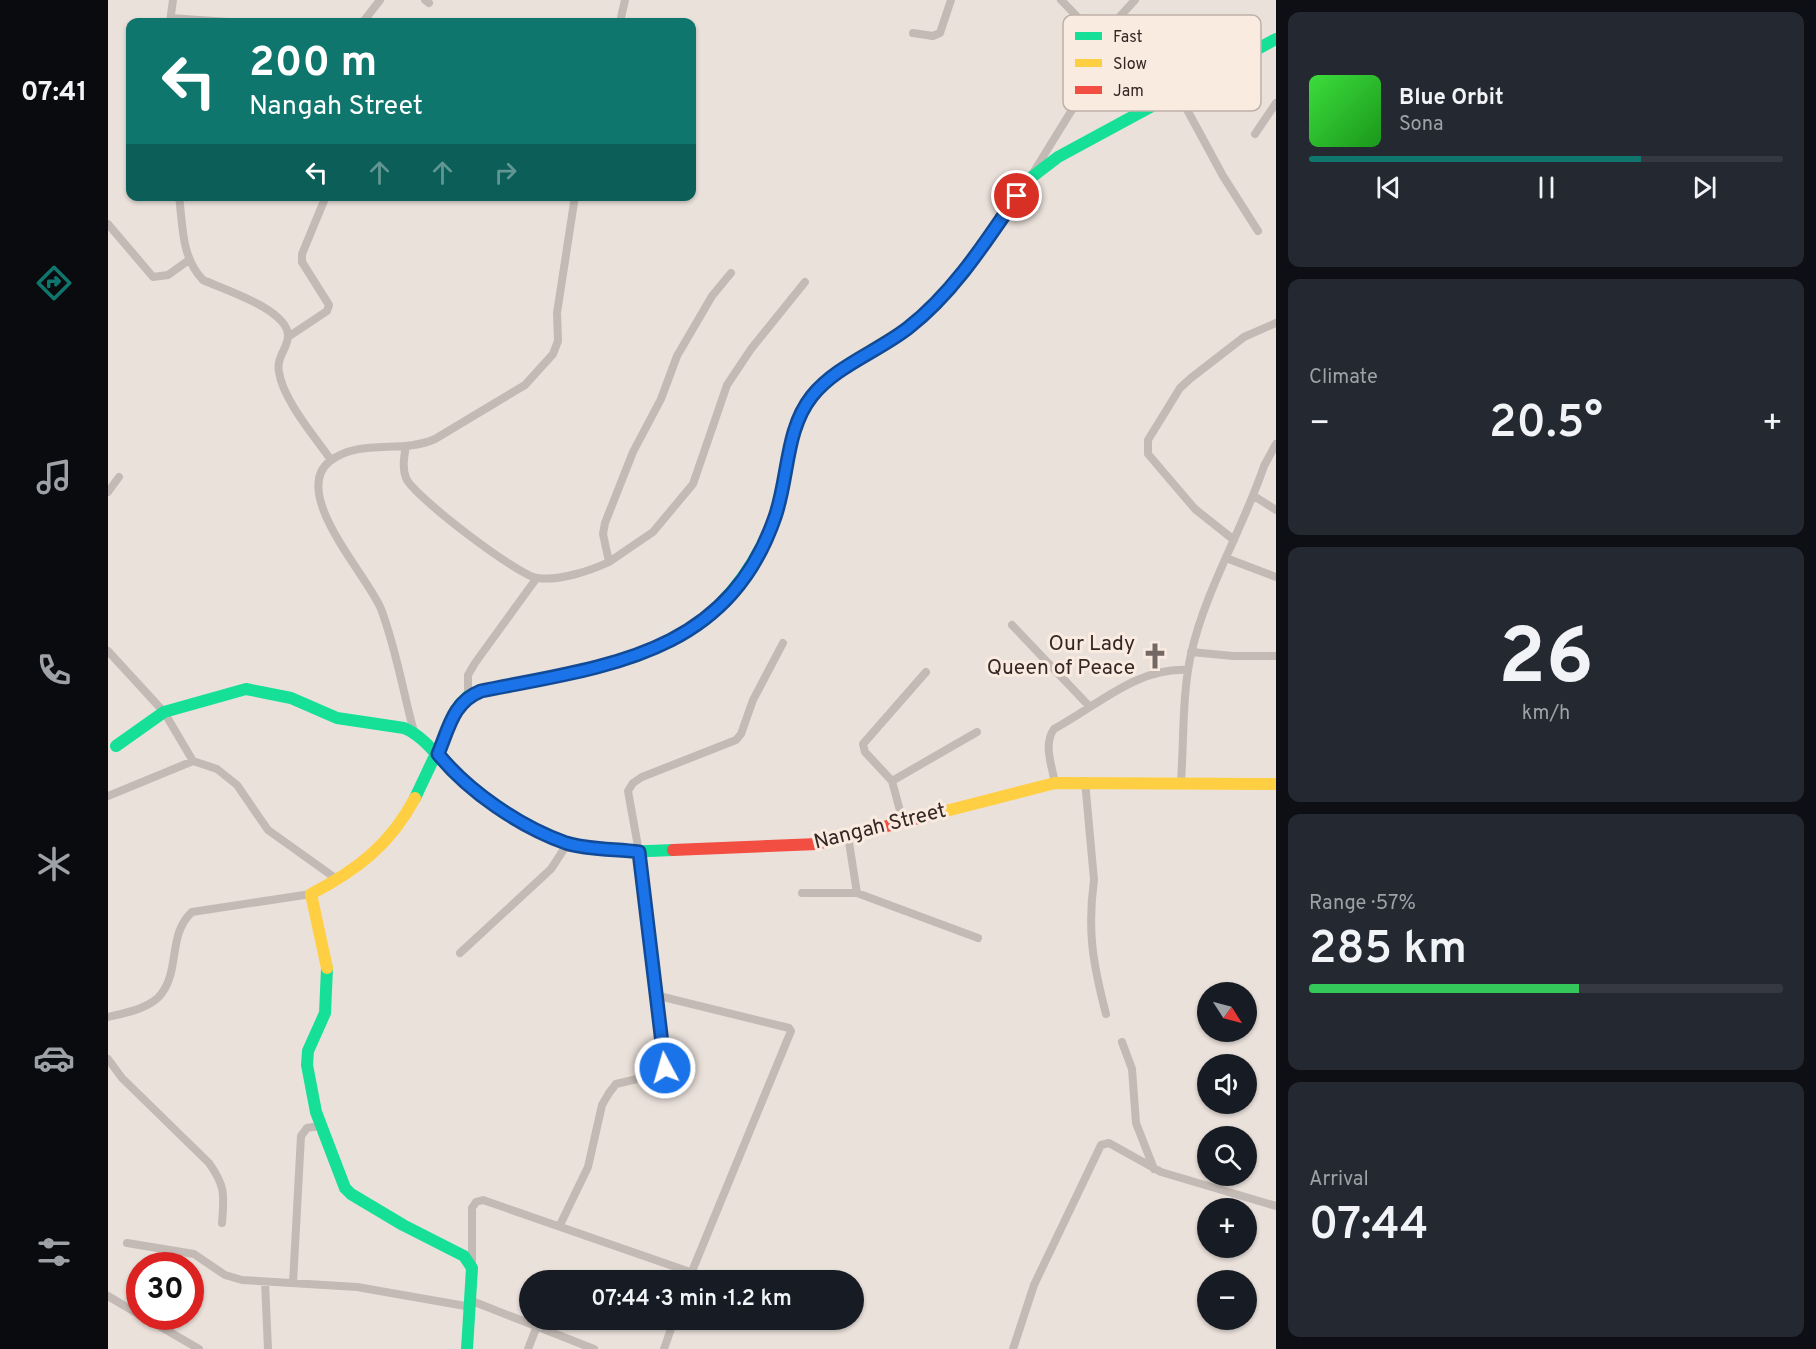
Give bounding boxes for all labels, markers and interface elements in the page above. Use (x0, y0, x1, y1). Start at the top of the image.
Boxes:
legend (1063, 15, 1261, 111)
text: Fast (1113, 28, 1143, 48)
text: 200 m (249, 38, 377, 91)
icon: left (150, 42, 228, 120)
text: Slow (1113, 55, 1147, 75)
text: 07:41 (21, 76, 87, 110)
text: Jam (1113, 82, 1144, 102)
text: Blue Orbit (1399, 85, 1504, 112)
text: Nangah Street (249, 90, 423, 124)
text: Sona (1399, 112, 1444, 138)
icon: left (300, 156, 333, 189)
icon: ahead (363, 156, 396, 189)
icon: ahead (426, 156, 459, 189)
icon: right (489, 156, 522, 189)
pin (991, 170, 1042, 221)
icon: previous (1372, 171, 1405, 204)
icon: pause (1530, 171, 1563, 204)
icon: next (1688, 171, 1721, 204)
icon: arrive (1000, 179, 1033, 212)
icon: directions (33, 262, 75, 304)
text: Climate (1309, 365, 1378, 391)
text: 20.5° (1489, 396, 1603, 453)
text: − (1309, 404, 1330, 446)
text: + (1762, 404, 1783, 446)
icon: music (33, 456, 75, 498)
text: 26 (1498, 612, 1594, 711)
place label: Our Lady Queen of Peace (987, 631, 1135, 682)
church icon: Our Lady Queen of Peace (1140, 641, 1170, 671)
icon: phone (33, 649, 75, 691)
text: km/h (1522, 701, 1570, 727)
street label: Nangah Street (811, 798, 949, 856)
icon: climate (33, 843, 75, 885)
text: Range · 57% (1309, 891, 1416, 917)
text: 285 km (1309, 922, 1467, 979)
north arrow (1197, 982, 1257, 1042)
map controls (1197, 982, 1257, 1330)
position arrow (633, 1036, 697, 1100)
icon: car (33, 1037, 75, 1079)
button: sound (1197, 1054, 1257, 1114)
button: search (1197, 1126, 1257, 1186)
text: Arrival (1309, 1167, 1369, 1193)
button: + (1197, 1198, 1257, 1258)
text: 07:44 (1309, 1198, 1429, 1255)
icon: filters (33, 1231, 75, 1273)
speed limit sign: 30 (126, 1252, 204, 1330)
button: − (1197, 1270, 1257, 1330)
text: 07:44 · 3 min · 1.2 km (591, 1286, 792, 1313)

